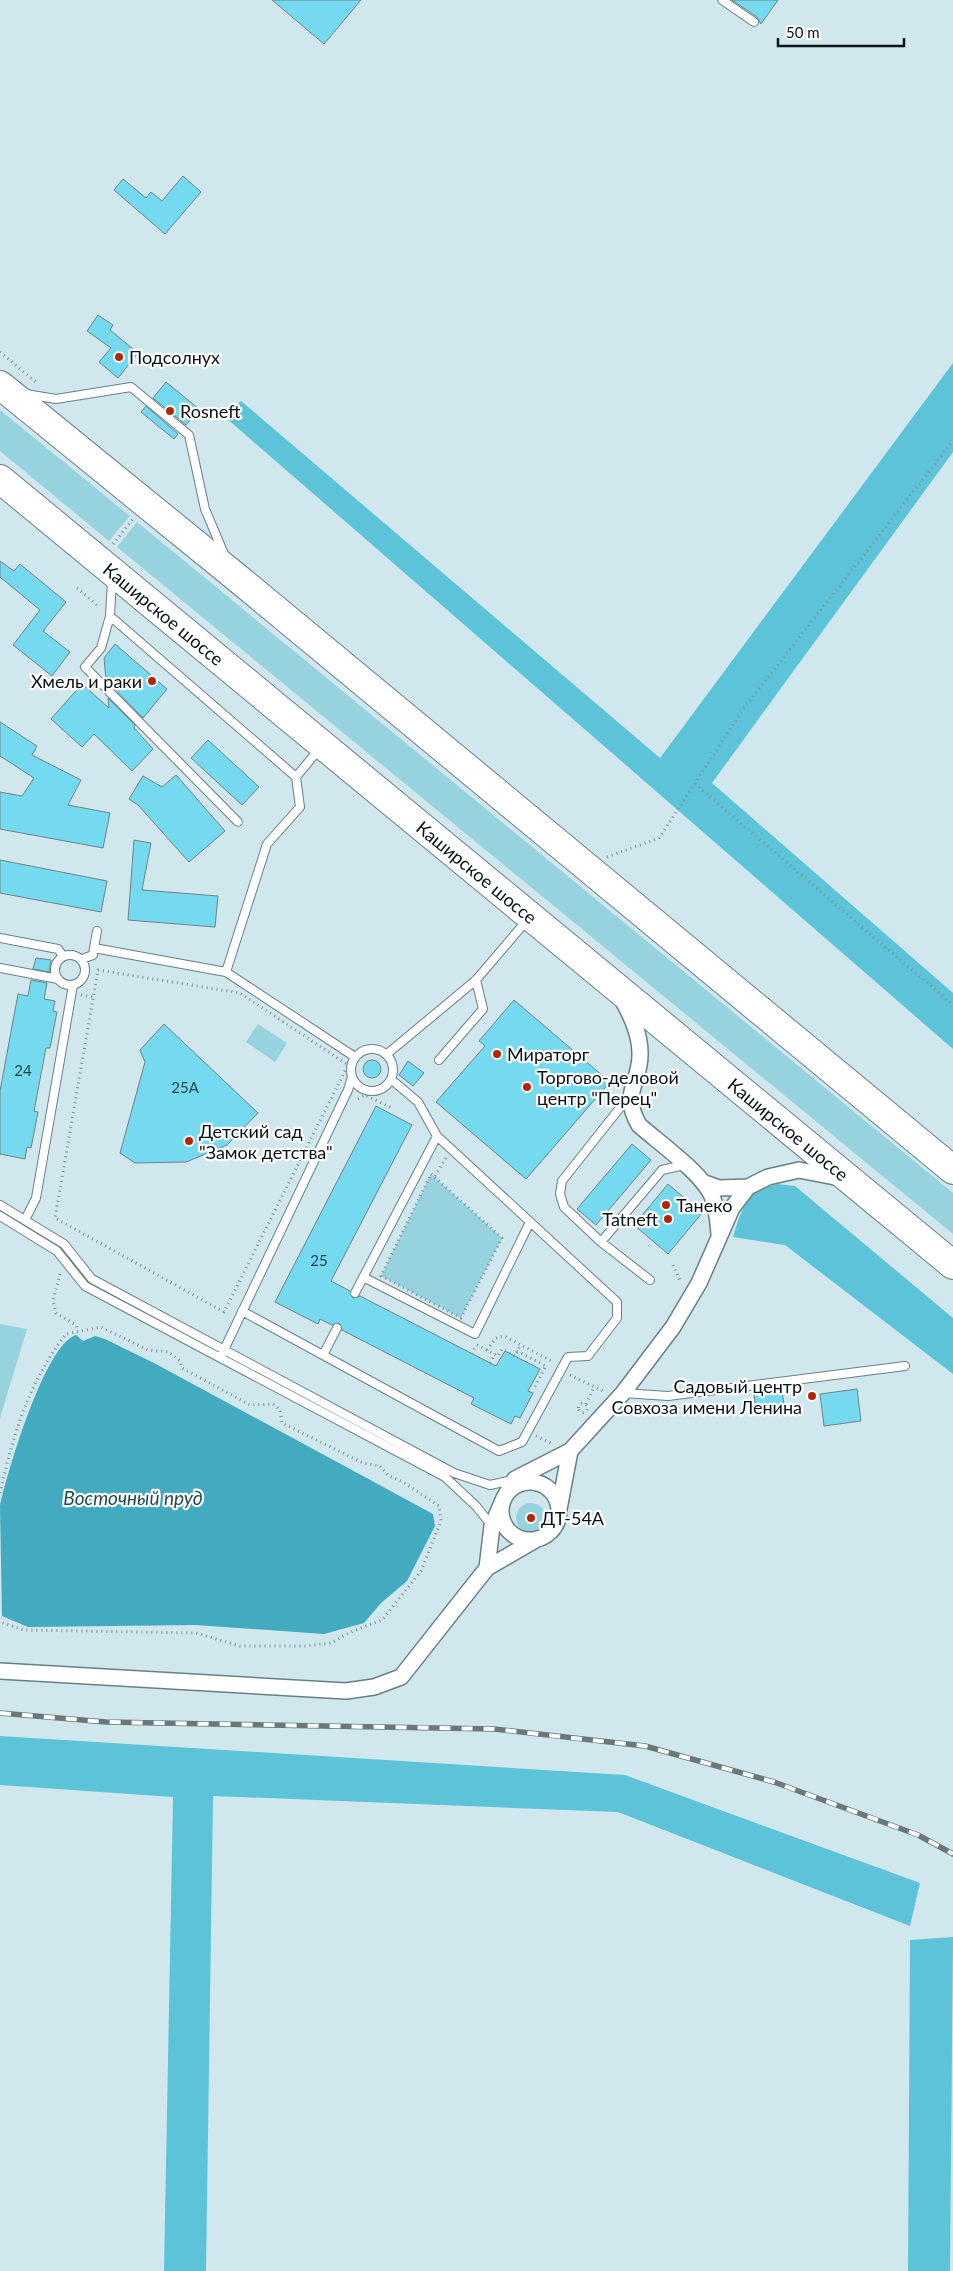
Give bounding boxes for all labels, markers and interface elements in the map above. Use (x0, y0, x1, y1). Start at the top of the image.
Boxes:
scale bar (778, 15, 904, 47)
text: 50 m (786, 23, 820, 41)
place label: Подсолнух (129, 346, 220, 368)
marker: Подсолнух (113, 351, 125, 363)
place label: Rosneft (180, 400, 241, 422)
marker: Rosneft (164, 405, 176, 417)
street label: Каширское шоссе (99, 558, 228, 670)
place label: Хмель и раки (31, 670, 142, 692)
marker: Хмель и раки (146, 675, 158, 687)
street label: Каширское шоссе (412, 816, 541, 928)
place label: Мираторг (507, 1043, 590, 1065)
marker: Мираторг (491, 1048, 503, 1060)
house number: 24 (14, 1061, 32, 1079)
place label: Торгово-деловой центр "Перец" (537, 1066, 679, 1109)
street label: Каширское шоссе (724, 1073, 853, 1185)
house number: 25А (171, 1078, 200, 1096)
marker: Торгово-деловой центр "Перец" (521, 1081, 533, 1093)
place label: Детский сад "Замок детства" (199, 1120, 333, 1163)
marker: Детский сад "Замок детства" (183, 1135, 195, 1147)
place label: Танеко (676, 1194, 732, 1216)
marker: Танеко (660, 1199, 672, 1211)
place label: Tatneft (602, 1208, 659, 1230)
marker: Tatneft (662, 1213, 674, 1225)
house number: 25 (310, 1251, 328, 1269)
place label: Садовый центр Совхоза имени Ленина (611, 1375, 802, 1418)
marker: Садовый центр Совхоза имени Ленина (806, 1390, 818, 1402)
water label: Восточный пруд (63, 1486, 203, 1509)
place label: ДТ-54А (541, 1507, 605, 1529)
marker: ДТ-54А (525, 1512, 537, 1524)

